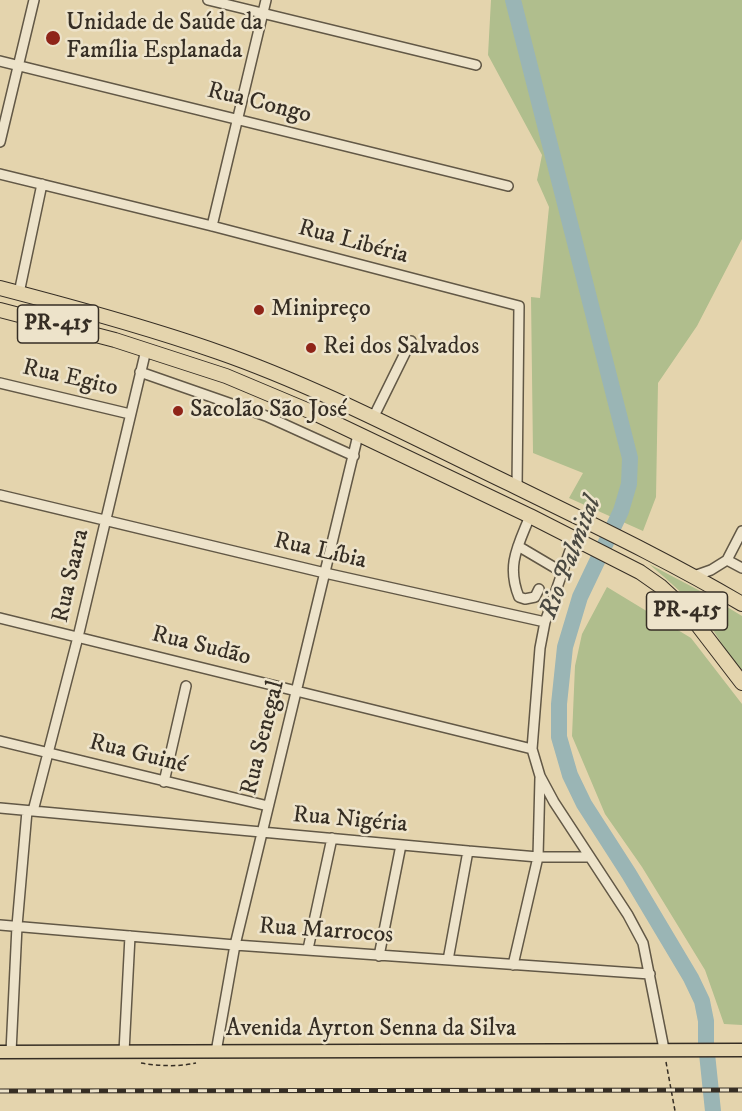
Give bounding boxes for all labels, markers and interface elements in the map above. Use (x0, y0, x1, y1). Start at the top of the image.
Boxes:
place label: Unidade de Saúde da Família Esplanada (66, 10, 263, 66)
marker: Unidade de Saúde da Família Esplanada (44, 29, 62, 47)
street label: Rua Congo (204, 77, 314, 131)
street label: Rua Libéria (295, 214, 411, 272)
place label: Minipreço (271, 296, 371, 324)
marker: Minipreço (252, 303, 266, 317)
road number: PR-415 (17, 305, 98, 343)
place label: Rei dos Salvados (323, 334, 479, 362)
marker: Rei dos Salvados (304, 341, 318, 355)
street label: Rua Egito (19, 354, 121, 404)
place label: Sacolão São José (190, 397, 347, 425)
marker: Sacolão São José (171, 404, 185, 418)
water label: Rio Palmital (534, 493, 610, 623)
street label: Rua Saara (47, 526, 97, 626)
street label: Rua Líbia (271, 527, 369, 577)
road number: PR-415 (646, 592, 728, 630)
street label: Rua Sudão (149, 621, 253, 673)
street label: Rua Senegal (236, 678, 292, 798)
street label: Rua Guiné (86, 729, 190, 781)
street label: Rua Nigéria (291, 802, 409, 840)
street label: Rua Marrocos (258, 913, 394, 951)
street label: Avenida Ayrton Senna da Silva (226, 1016, 516, 1044)

